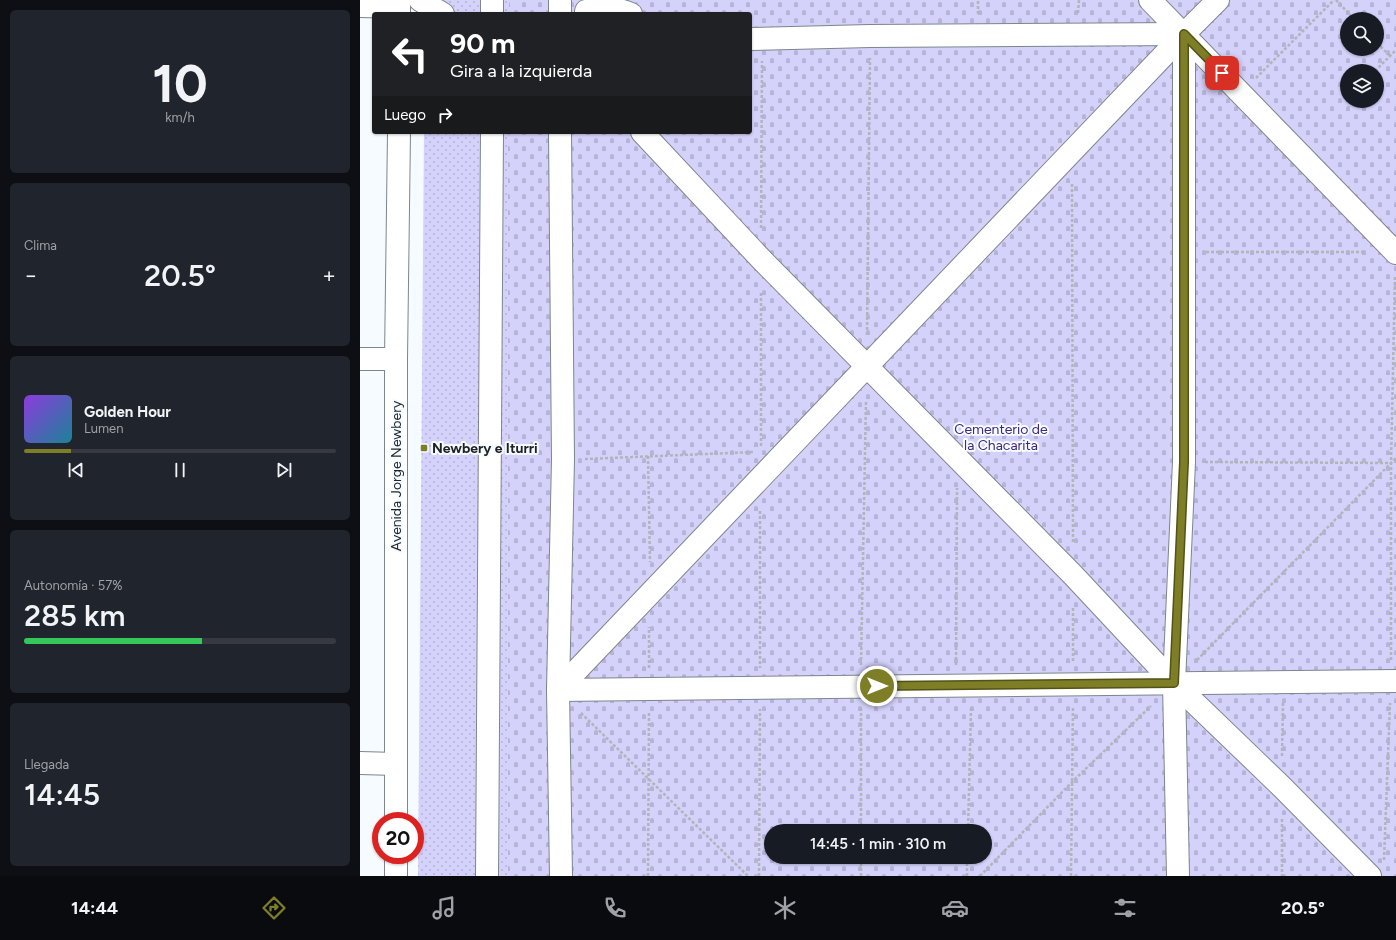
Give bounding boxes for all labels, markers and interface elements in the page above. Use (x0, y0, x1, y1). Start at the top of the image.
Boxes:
map controls (1340, 12, 1384, 108)
button: search (1340, 12, 1384, 56)
text: 90 m (450, 26, 515, 60)
icon: left (384, 28, 436, 80)
text: 10 (152, 53, 208, 115)
pin (1205, 56, 1239, 90)
text: Gira a la izquierda (450, 60, 592, 82)
icon: arrive (1211, 62, 1233, 84)
button: layers (1340, 64, 1384, 108)
icon: right (434, 104, 456, 126)
text: Luego (384, 106, 426, 124)
text: km/h (165, 110, 195, 125)
text: Clima (24, 238, 57, 253)
text: 20.5° (144, 257, 216, 294)
text: − (24, 262, 38, 289)
text: + (322, 262, 336, 289)
street label: Avenida Jorge Newbery (388, 400, 405, 551)
text: Golden Hour (84, 403, 171, 421)
text: Lumen (84, 421, 123, 436)
park label: Cementerio de la Chacarita (954, 421, 1048, 454)
place label: Newbery e Iturri (432, 440, 538, 457)
marker: Newbery e Iturri (419, 443, 429, 453)
icon: previous (65, 459, 87, 481)
icon: pause (169, 459, 191, 481)
icon: next (273, 459, 295, 481)
text: Autonomía · 57% (24, 578, 122, 593)
text: 285 km (24, 597, 126, 634)
position arrow (856, 665, 898, 707)
text: Llegada (24, 757, 69, 772)
text: 14:45 (24, 776, 100, 813)
speed limit sign: 20 (372, 812, 424, 864)
text: 14:45 · 1 min · 310 m (810, 835, 946, 853)
icon: directions (260, 894, 288, 922)
icon: music (430, 894, 458, 922)
icon: phone (601, 894, 629, 922)
icon: climate (771, 894, 799, 922)
icon: car (941, 894, 969, 922)
icon: filters (1111, 894, 1139, 922)
text: 14:44 (71, 897, 118, 919)
text: 20.5° (1281, 897, 1325, 919)

